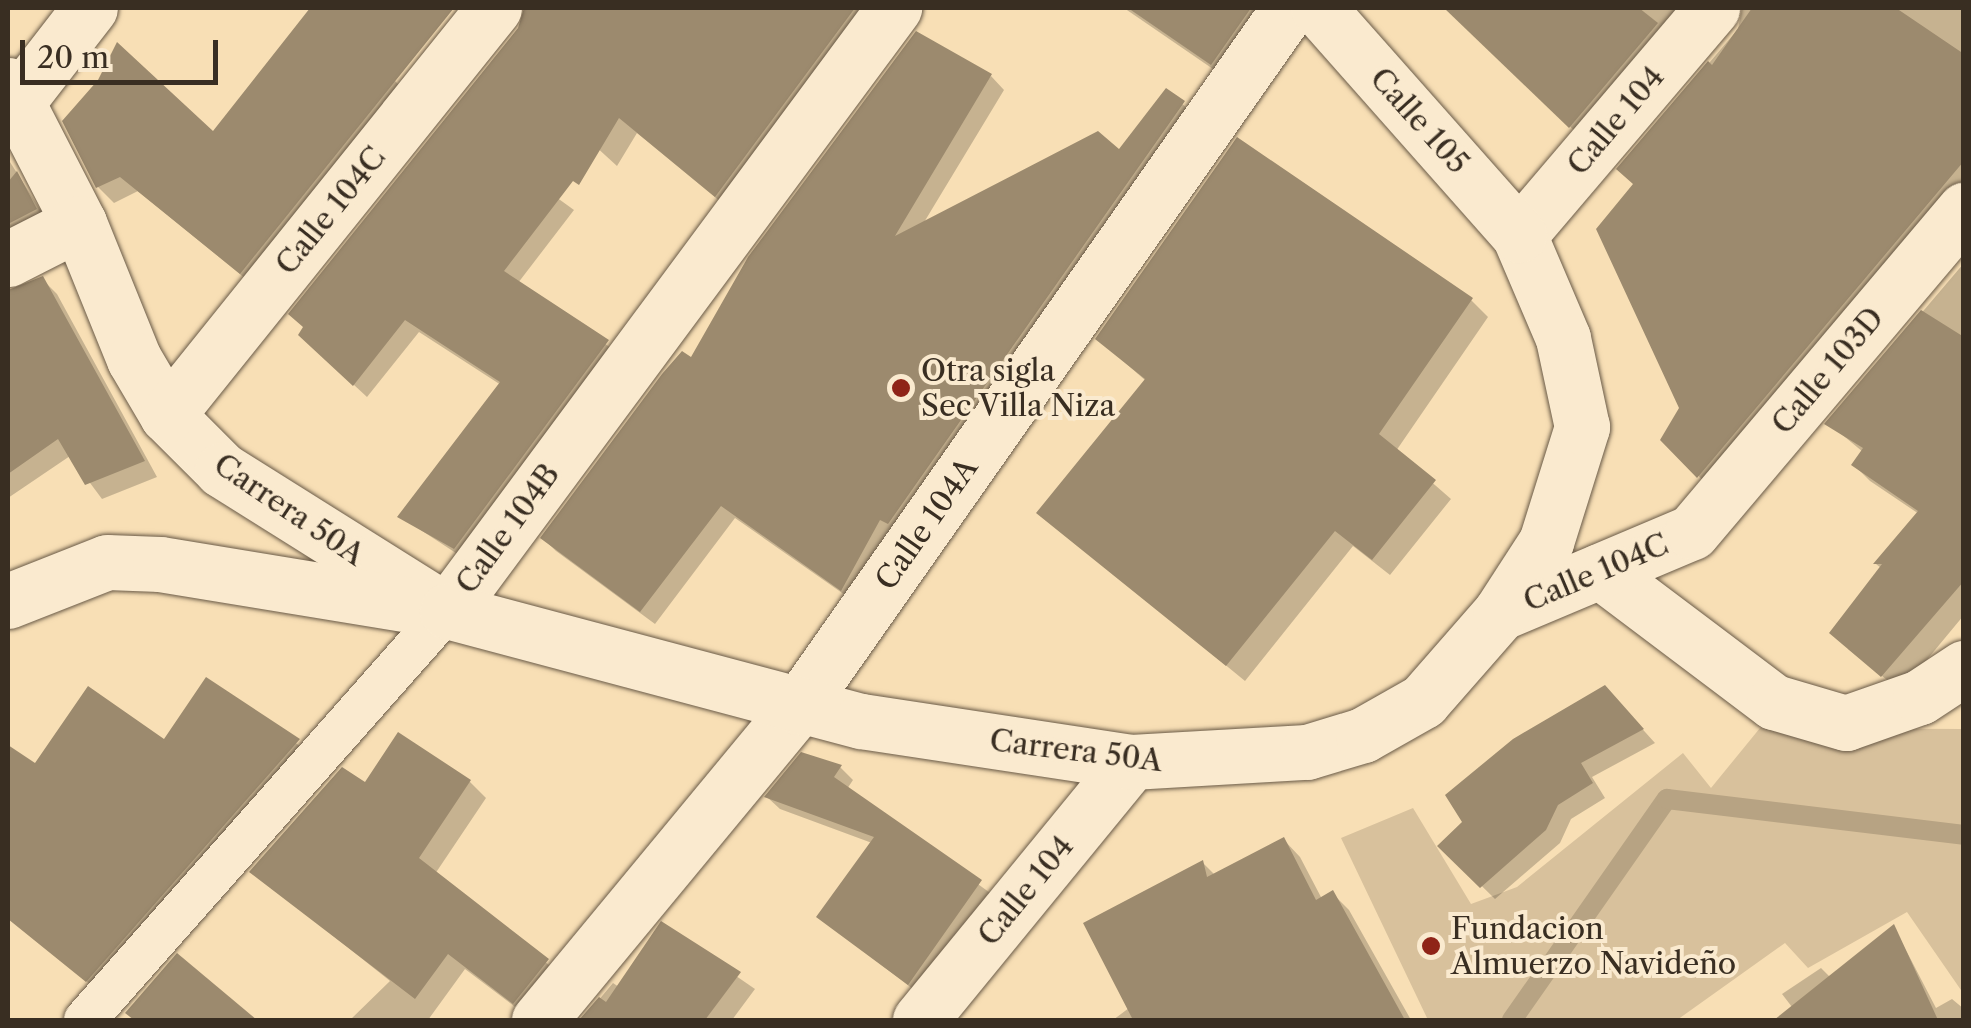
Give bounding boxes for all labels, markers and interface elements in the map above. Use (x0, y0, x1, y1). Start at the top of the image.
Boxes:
scale bar (25, 20, 222, 82)
text: 20 m (37, 39, 109, 76)
street label: Calle 104 (1560, 59, 1672, 183)
street label: Calle 105 (1362, 61, 1476, 181)
street label: Calle 104C (269, 140, 393, 282)
street label: Calle 103D (1765, 300, 1891, 442)
place label: Otra sigla Sec Villa Niza (921, 353, 1117, 424)
marker: Otra sigla Sec Villa Niza (890, 377, 912, 399)
street label: Carrera 50A (207, 446, 371, 574)
street label: Calle 104A (868, 451, 986, 597)
street label: Calle 104B (449, 457, 567, 601)
street label: Calle 104C (1518, 526, 1674, 620)
street label: Carrera 50A (987, 723, 1165, 779)
street label: Calle 104 (971, 829, 1081, 953)
place label: Fundacion Almuerzo Navideño (1451, 911, 1736, 982)
marker: Fundacion Almuerzo Navideño (1420, 935, 1442, 957)

